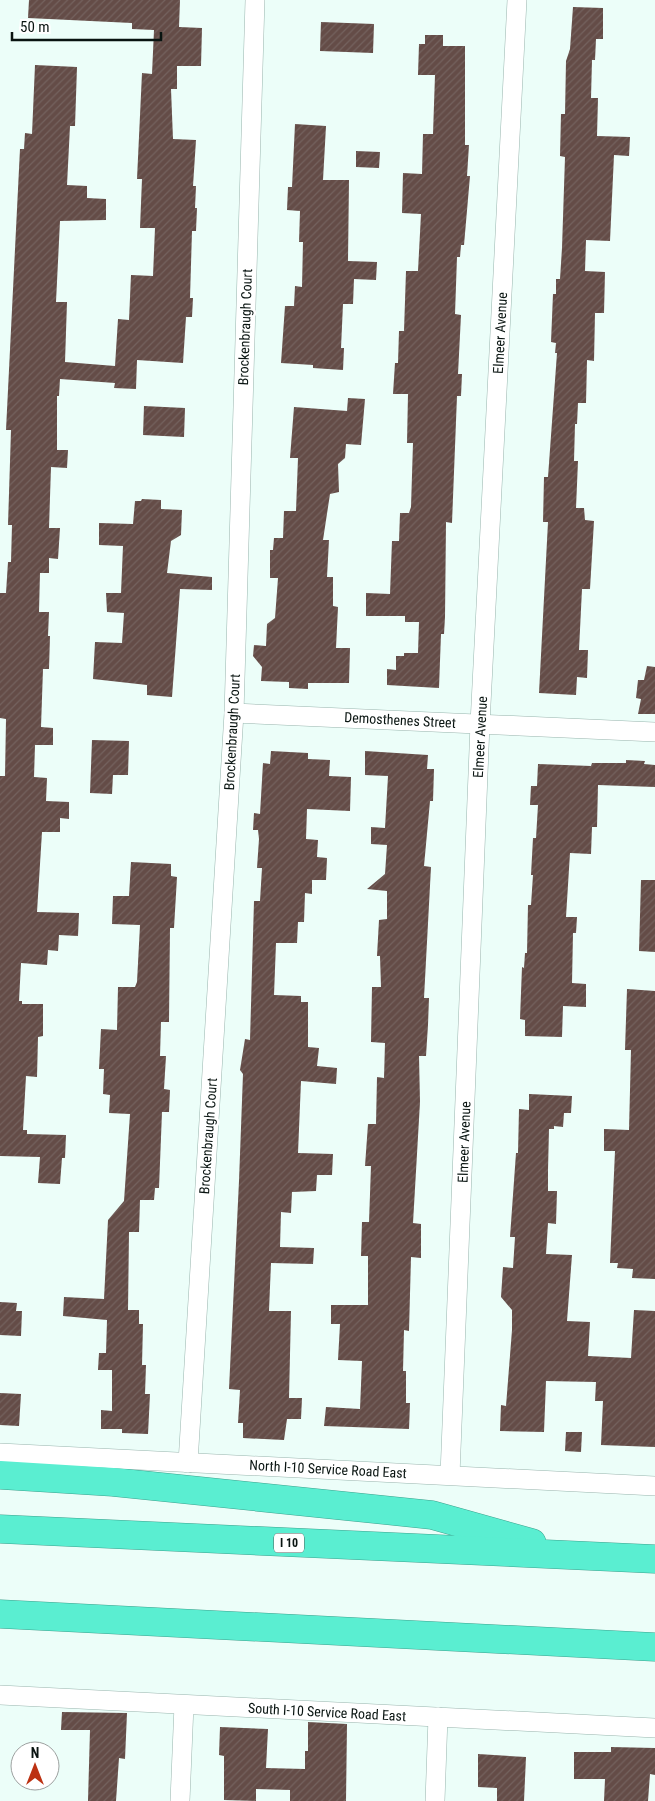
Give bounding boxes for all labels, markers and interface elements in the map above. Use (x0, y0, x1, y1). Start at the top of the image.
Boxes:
scale bar (12, 10, 161, 42)
text: 50 m (20, 18, 50, 36)
street label: Brockenbraugh Court (235, 268, 255, 386)
street label: Elmeer Avenue (490, 291, 510, 374)
street label: Brockenbraugh Court (221, 673, 243, 791)
street label: Elmeer Avenue (470, 695, 490, 778)
street label: Demosthenes Street (344, 709, 456, 731)
street label: Brockenbraugh Court (196, 1077, 220, 1195)
street label: Elmeer Avenue (455, 1100, 473, 1183)
street label: North I-10 Service Road East (249, 1457, 407, 1481)
road number: I 10 (274, 1534, 304, 1552)
street label: South I-10 Service Road East (248, 1700, 406, 1724)
north arrow (10, 1741, 60, 1791)
text: N (31, 1745, 39, 1761)

